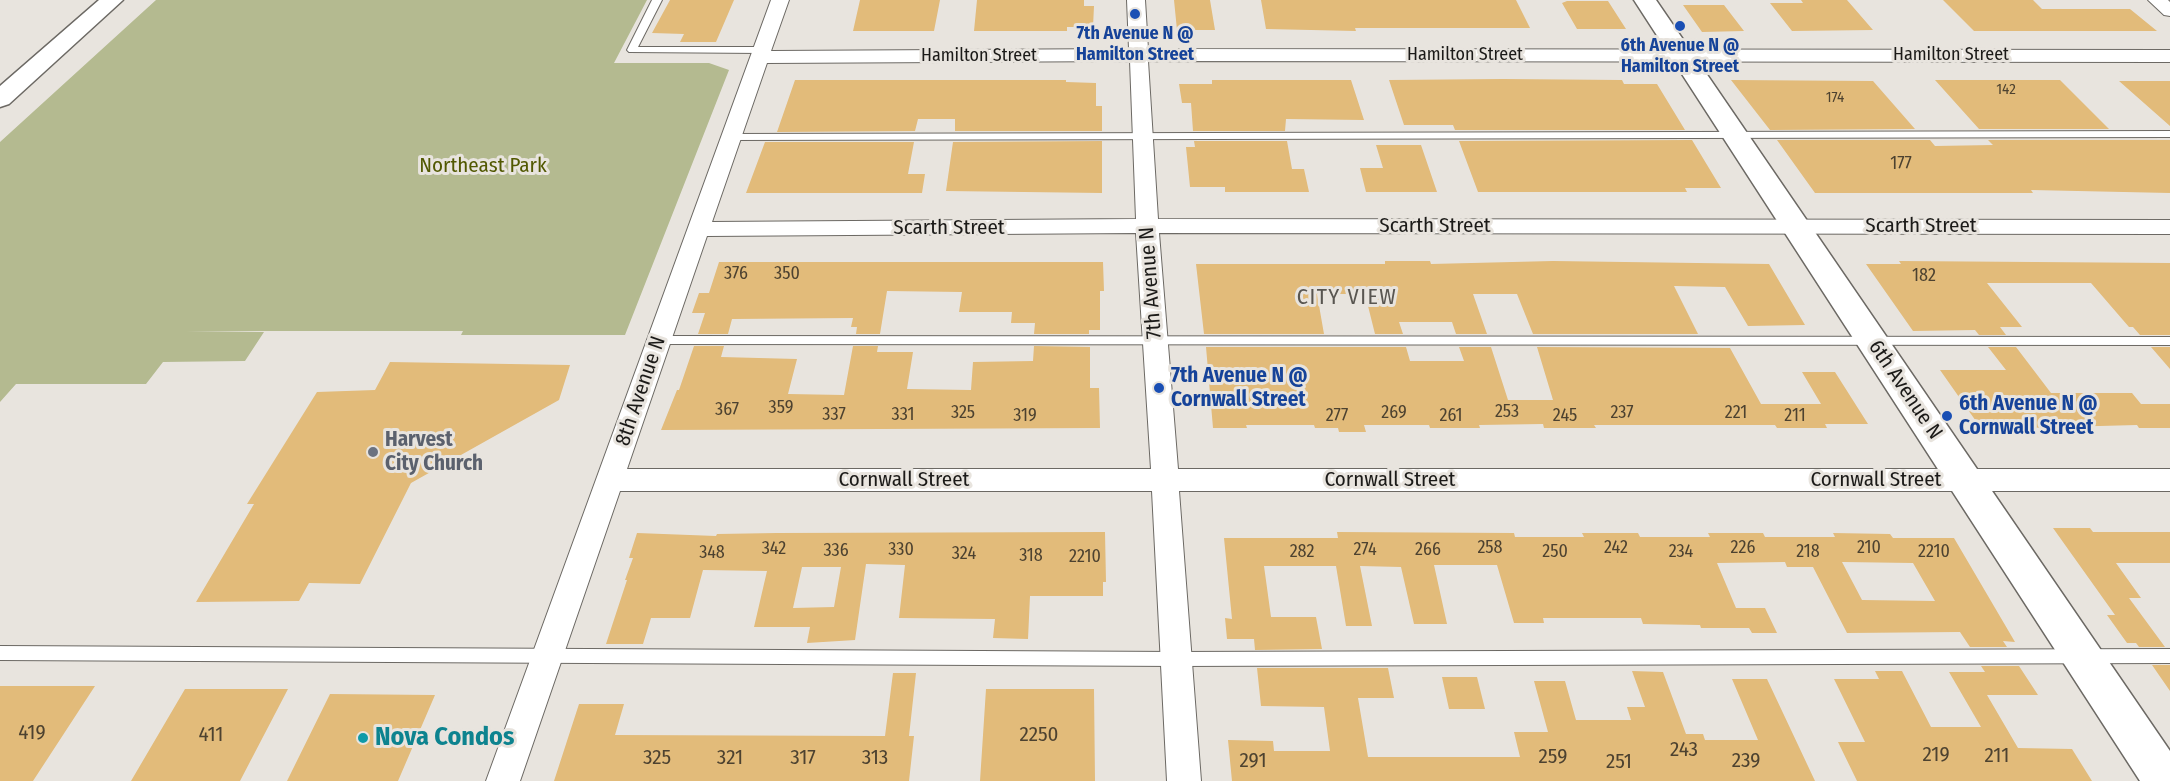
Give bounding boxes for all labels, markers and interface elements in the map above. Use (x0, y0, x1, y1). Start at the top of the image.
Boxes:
marker: 7th Avenue N @ Hamilton Street (1128, 7, 1142, 21)
marker: 6th Avenue N @ Hamilton Street (1673, 19, 1687, 33)
place label: 7th Avenue N @ Hamilton Street (1076, 23, 1194, 66)
place label: 6th Avenue N @ Hamilton Street (1621, 35, 1739, 78)
street label: Hamilton Street (1407, 44, 1523, 66)
street label: Hamilton Street (1893, 44, 2009, 66)
street label: Hamilton Street (921, 45, 1037, 67)
house number: 142 (1996, 81, 2016, 99)
house number: 174 (1826, 89, 1844, 107)
park label: Northeast Park (419, 153, 547, 179)
house number: 177 (1890, 153, 1912, 175)
street label: Scarth Street (1379, 213, 1491, 239)
street label: Scarth Street (1865, 213, 1977, 239)
street label: Scarth Street (893, 215, 1005, 241)
street label: 7th Avenue N (1135, 226, 1167, 340)
house number: 376 (724, 263, 748, 285)
house number: 350 (774, 263, 800, 285)
house number: 182 (1912, 265, 1936, 287)
district label: CITY VIEW (1297, 285, 1397, 311)
street label: 8th Avenue N (611, 333, 671, 449)
street label: 6th Avenue N (1863, 336, 1947, 444)
place label: 7th Avenue N @ Cornwall Street (1171, 363, 1308, 413)
marker: 7th Avenue N @ Cornwall Street (1152, 381, 1166, 395)
place label: 6th Avenue N @ Cornwall Street (1959, 391, 2098, 441)
house number: 359 (769, 397, 793, 419)
house number: 367 (715, 399, 739, 421)
house number: 253 (1495, 401, 1519, 423)
house number: 325 (951, 402, 975, 424)
house number: 269 (1381, 402, 1407, 424)
house number: 237 (1610, 402, 1634, 424)
house number: 221 (1725, 402, 1747, 424)
house number: 337 (822, 404, 846, 426)
house number: 331 (892, 404, 914, 426)
house number: 319 (1013, 405, 1037, 427)
house number: 277 (1326, 405, 1348, 427)
house number: 261 (1439, 405, 1463, 427)
house number: 245 (1553, 405, 1577, 427)
house number: 211 (1784, 405, 1806, 427)
marker: 6th Avenue N @ Cornwall Street (1940, 409, 1954, 423)
place label: Harvest City Church (385, 427, 483, 477)
marker: Harvest City Church (366, 445, 380, 459)
street label: Cornwall Street (839, 467, 969, 493)
street label: Cornwall Street (1325, 467, 1455, 493)
street label: Cornwall Street (1811, 467, 1941, 493)
house number: 258 (1477, 537, 1503, 559)
house number: 242 (1604, 537, 1628, 559)
house number: 226 (1731, 537, 1755, 559)
house number: 210 (1857, 537, 1881, 559)
house number: 342 (762, 538, 786, 560)
house number: 330 (888, 539, 914, 561)
house number: 274 (1353, 539, 1377, 561)
house number: 266 (1415, 539, 1441, 561)
house number: 336 (823, 540, 849, 562)
house number: 282 (1290, 541, 1314, 563)
house number: 250 (1542, 541, 1568, 563)
house number: 234 (1669, 541, 1693, 563)
house number: 218 (1796, 541, 1820, 563)
house number: 2210 (1918, 541, 1950, 563)
house number: 348 (699, 542, 725, 564)
house number: 324 (952, 543, 976, 565)
house number: 318 (1019, 545, 1043, 567)
house number: 2210 (1069, 546, 1101, 568)
house number: 419 (18, 720, 46, 746)
house number: 411 (198, 722, 224, 748)
place label: Nova Condos (375, 722, 514, 754)
house number: 2250 (1019, 722, 1059, 748)
marker: Nova Condos (356, 731, 370, 745)
house number: 243 (1670, 737, 1698, 763)
house number: 219 (1922, 742, 1950, 768)
house number: 211 (1985, 743, 2009, 769)
house number: 259 (1539, 744, 1567, 770)
house number: 325 (643, 745, 671, 771)
house number: 321 (717, 745, 743, 771)
house number: 317 (790, 745, 816, 771)
house number: 313 (862, 745, 888, 771)
house number: 291 (1239, 748, 1267, 774)
house number: 239 (1732, 748, 1760, 774)
house number: 251 (1606, 749, 1632, 775)

